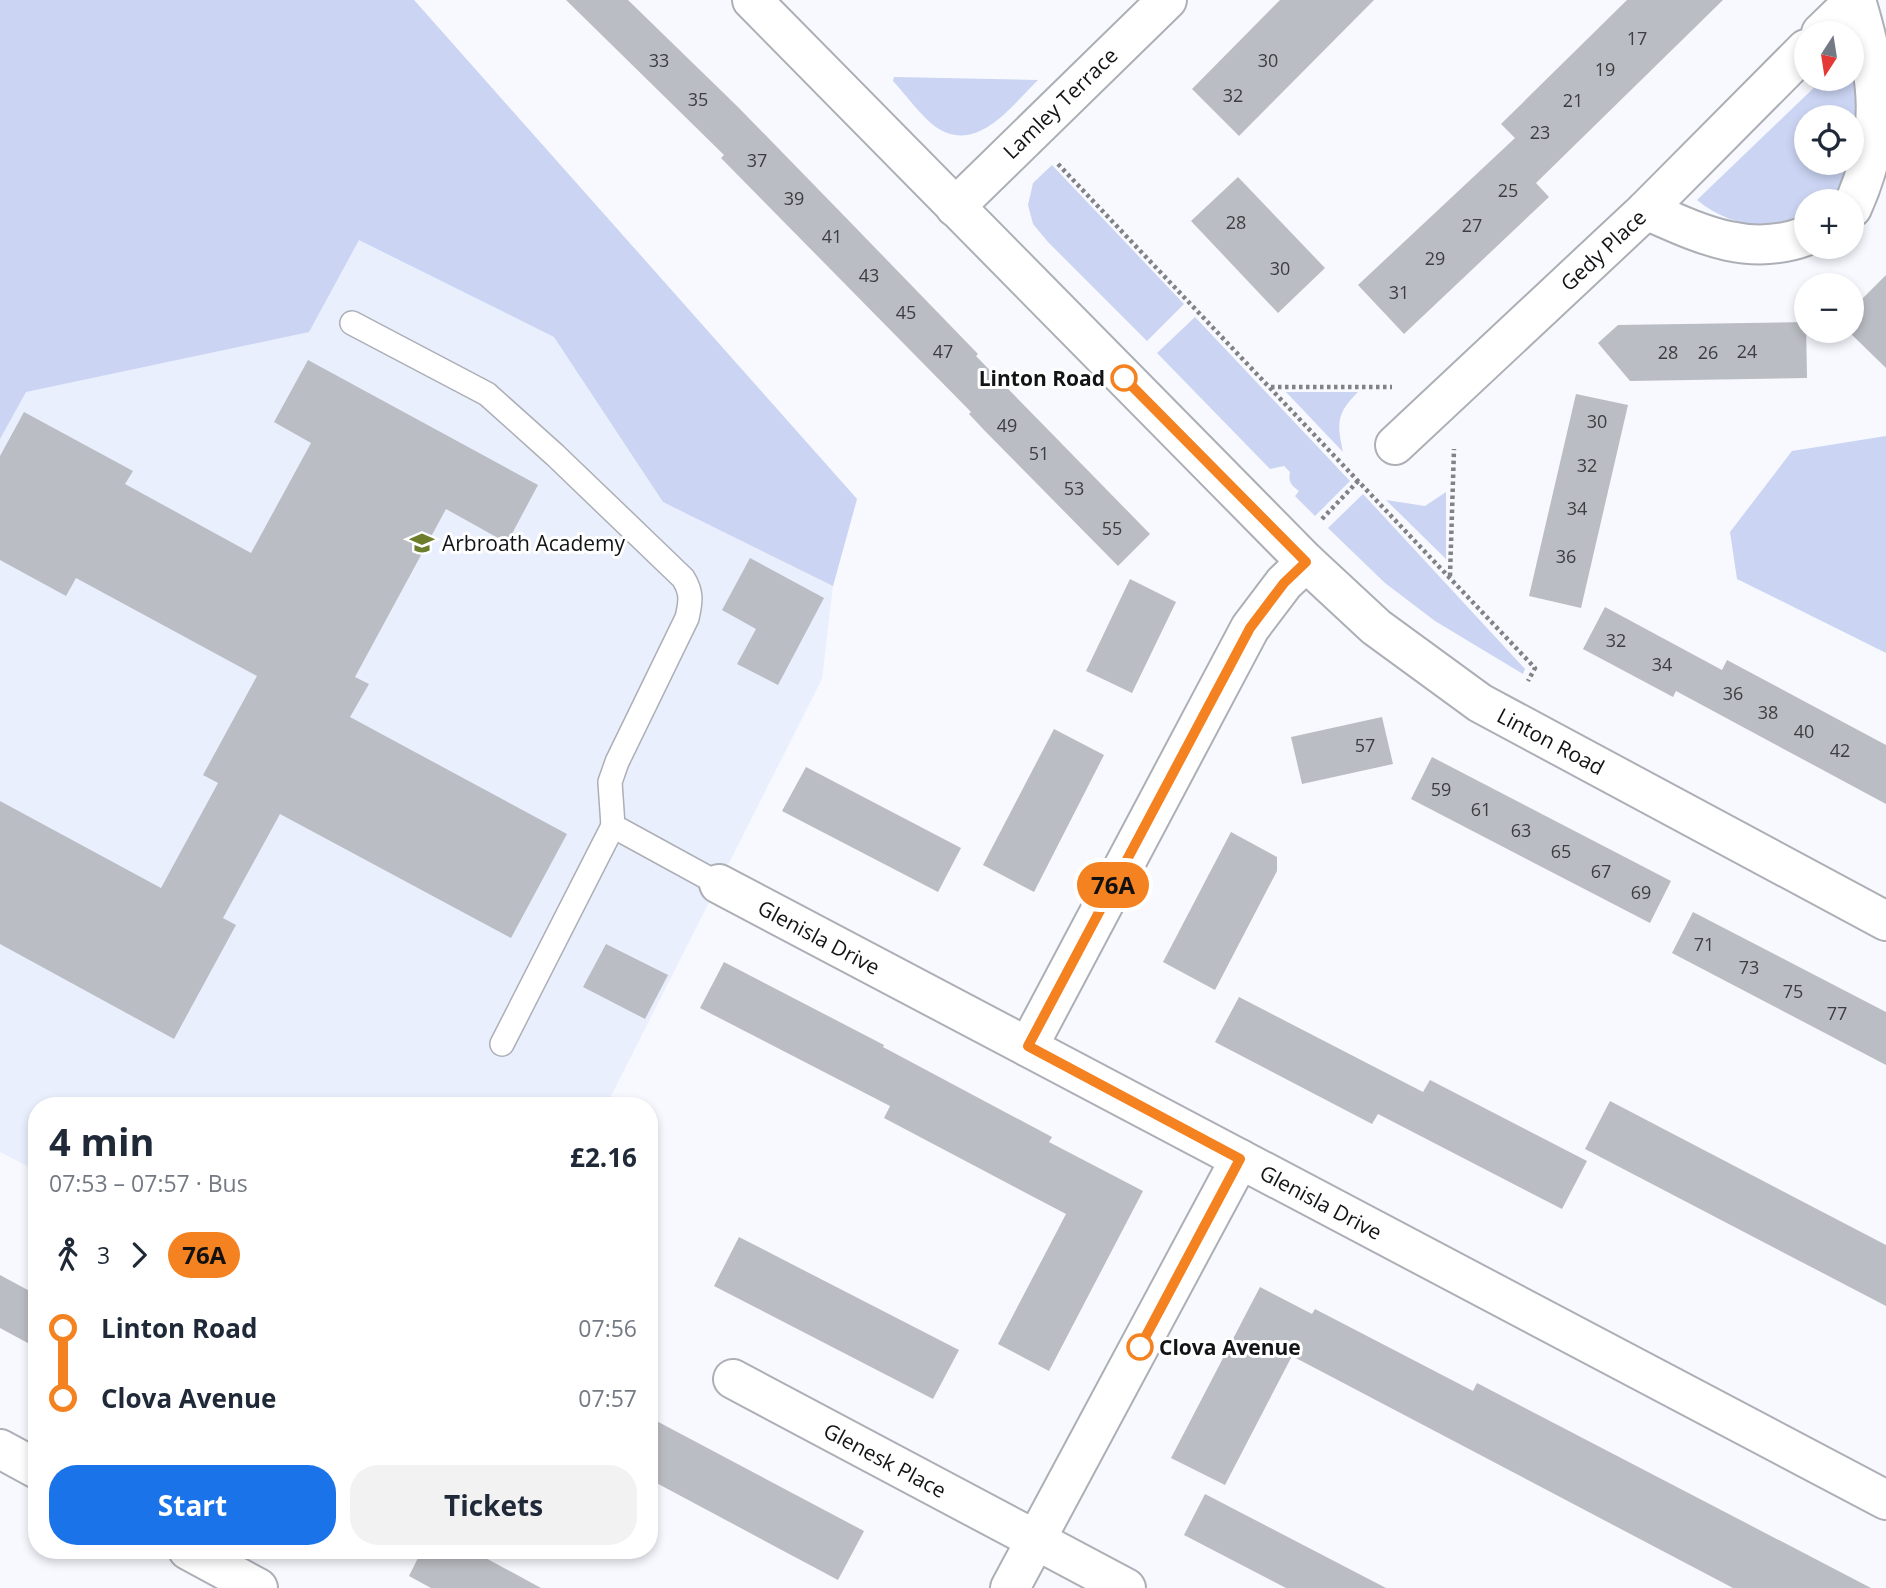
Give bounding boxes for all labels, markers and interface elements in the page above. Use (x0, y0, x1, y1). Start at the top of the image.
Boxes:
north arrow (1794, 21, 1864, 91)
map controls (1794, 21, 1864, 343)
house number: 17 (1627, 26, 1647, 50)
street label: Lamley Terrace (997, 41, 1123, 165)
house number: 33 (649, 48, 669, 72)
house number: 30 (1258, 48, 1278, 72)
house number: 19 (1595, 57, 1615, 81)
house number: 32 (1223, 83, 1243, 107)
house number: 35 (688, 87, 708, 111)
house number: 21 (1563, 88, 1583, 112)
button: locate (1794, 105, 1864, 175)
house number: 23 (1530, 120, 1550, 144)
house number: 37 (747, 148, 767, 172)
house number: 25 (1498, 178, 1518, 202)
house number: 39 (784, 186, 804, 210)
button: + (1794, 189, 1864, 259)
street label: Gedy Place (1554, 203, 1652, 297)
house number: 28 (1226, 210, 1246, 234)
house number: 27 (1462, 213, 1482, 237)
house number: 41 (822, 224, 842, 248)
house number: 29 (1425, 246, 1445, 270)
house number: 30 (1270, 256, 1290, 280)
house number: 43 (859, 263, 879, 287)
button: − (1794, 273, 1864, 343)
house number: 31 (1389, 280, 1409, 304)
house number: 45 (896, 300, 916, 324)
house number: 47 (933, 339, 953, 363)
house number: 24 (1737, 339, 1757, 363)
house number: 28 (1658, 340, 1678, 364)
house number: 26 (1698, 340, 1718, 364)
place label: Linton Road (979, 364, 1105, 392)
marker: Linton Road (1111, 365, 1137, 391)
house number: 30 (1587, 409, 1607, 433)
house number: 49 (997, 413, 1017, 437)
house number: 51 (1029, 441, 1049, 465)
house number: 32 (1577, 453, 1597, 477)
house number: 53 (1064, 476, 1084, 500)
house number: 34 (1567, 496, 1587, 520)
house number: 55 (1102, 516, 1122, 540)
school or university icon: Arbroath Academy (408, 529, 436, 557)
place label: Arbroath Academy (442, 529, 626, 557)
house number: 36 (1556, 544, 1576, 568)
house number: 32 (1606, 628, 1626, 652)
house number: 34 (1652, 652, 1672, 676)
house number: 36 (1723, 681, 1743, 705)
house number: 38 (1758, 700, 1778, 724)
street label: Linton Road (1492, 701, 1610, 781)
house number: 40 (1794, 719, 1814, 743)
house number: 57 (1355, 733, 1375, 757)
house number: 42 (1830, 738, 1850, 762)
house number: 59 (1431, 777, 1451, 801)
house number: 61 (1471, 797, 1491, 821)
house number: 63 (1511, 818, 1531, 842)
house number: 65 (1551, 839, 1571, 863)
house number: 67 (1591, 859, 1611, 883)
line badge: 76A (1073, 862, 1153, 908)
text: 76A (1091, 868, 1135, 901)
house number: 69 (1631, 880, 1651, 904)
street label: Glenisla Drive (753, 893, 885, 981)
house number: 71 (1694, 932, 1714, 956)
house number: 73 (1739, 955, 1759, 979)
house number: 75 (1783, 979, 1803, 1003)
house number: 77 (1827, 1001, 1847, 1025)
text: 4 min (49, 1115, 154, 1167)
text: £2.16 (570, 1139, 637, 1175)
street label: Glenisla Drive (1255, 1158, 1387, 1246)
text: 07:53 – 07:57 · Bus (49, 1167, 248, 1199)
icon: walk (49, 1236, 87, 1274)
icon: forward (120, 1236, 158, 1274)
text: 76A (182, 1238, 226, 1271)
text: 3 (97, 1239, 110, 1271)
text: Linton Road (101, 1310, 257, 1346)
text: 07:56 (578, 1312, 637, 1344)
place label: Clova Avenue (1159, 1333, 1301, 1361)
marker: Clova Avenue (1127, 1334, 1153, 1360)
text: Clova Avenue (101, 1380, 276, 1416)
text: 07:57 (578, 1382, 637, 1414)
street label: Glenesk Place (819, 1416, 951, 1504)
button: Start (49, 1465, 336, 1545)
button: Tickets (350, 1465, 637, 1545)

